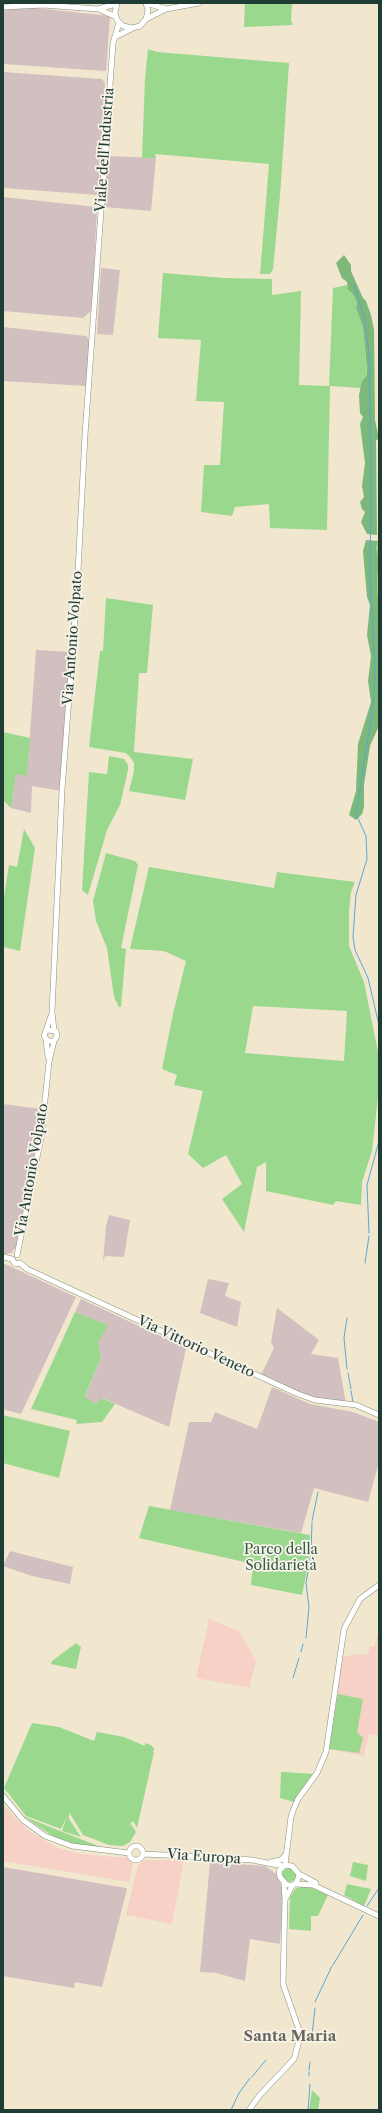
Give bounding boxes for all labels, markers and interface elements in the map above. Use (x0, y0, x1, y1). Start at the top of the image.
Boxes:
street label: Viale dell'Industria (92, 87, 118, 213)
street label: Via Antonio Volpato (60, 570, 86, 706)
street label: Via Antonio Volpato (12, 1102, 52, 1238)
street label: Via Vittorio Veneto (135, 1312, 257, 1382)
park label: Parco della Solidarietà (244, 1542, 318, 1574)
street label: Via Europa (166, 1846, 242, 1868)
district label: Santa Maria (244, 2028, 336, 2046)

